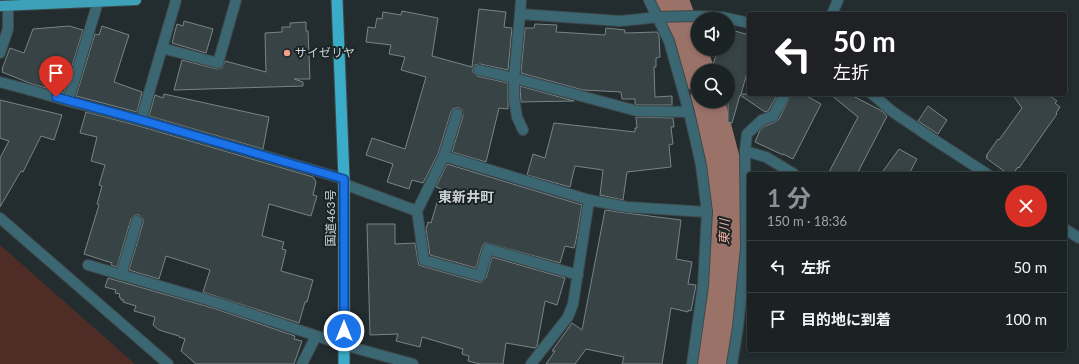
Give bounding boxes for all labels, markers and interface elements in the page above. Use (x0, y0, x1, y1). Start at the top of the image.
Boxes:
map controls (691, 12, 735, 108)
button: sound (691, 12, 735, 56)
text: 50 m (833, 24, 896, 58)
icon: left (767, 28, 819, 80)
place label: サイゼリヤ (295, 45, 355, 60)
marker: サイゼリヤ (282, 48, 292, 58)
pin (39, 56, 73, 97)
text: 左折 (833, 61, 869, 83)
icon: arrive (45, 62, 67, 84)
button: search (691, 64, 735, 108)
text: 1 分 (767, 183, 811, 212)
button: close (1005, 185, 1047, 227)
district label: 東新井町 (438, 188, 494, 205)
street label: 国道463号 (323, 190, 338, 246)
text: 150 m · 18:36 (767, 213, 847, 229)
water label: 東川 (716, 217, 732, 245)
icon: left (767, 256, 789, 278)
text: 左折 (801, 258, 831, 276)
text: 50 m (1013, 258, 1047, 276)
icon: arrive (767, 308, 789, 330)
position arrow (323, 310, 365, 352)
text: 目的地に到着 (801, 310, 891, 328)
text: 100 m (1005, 310, 1047, 328)

